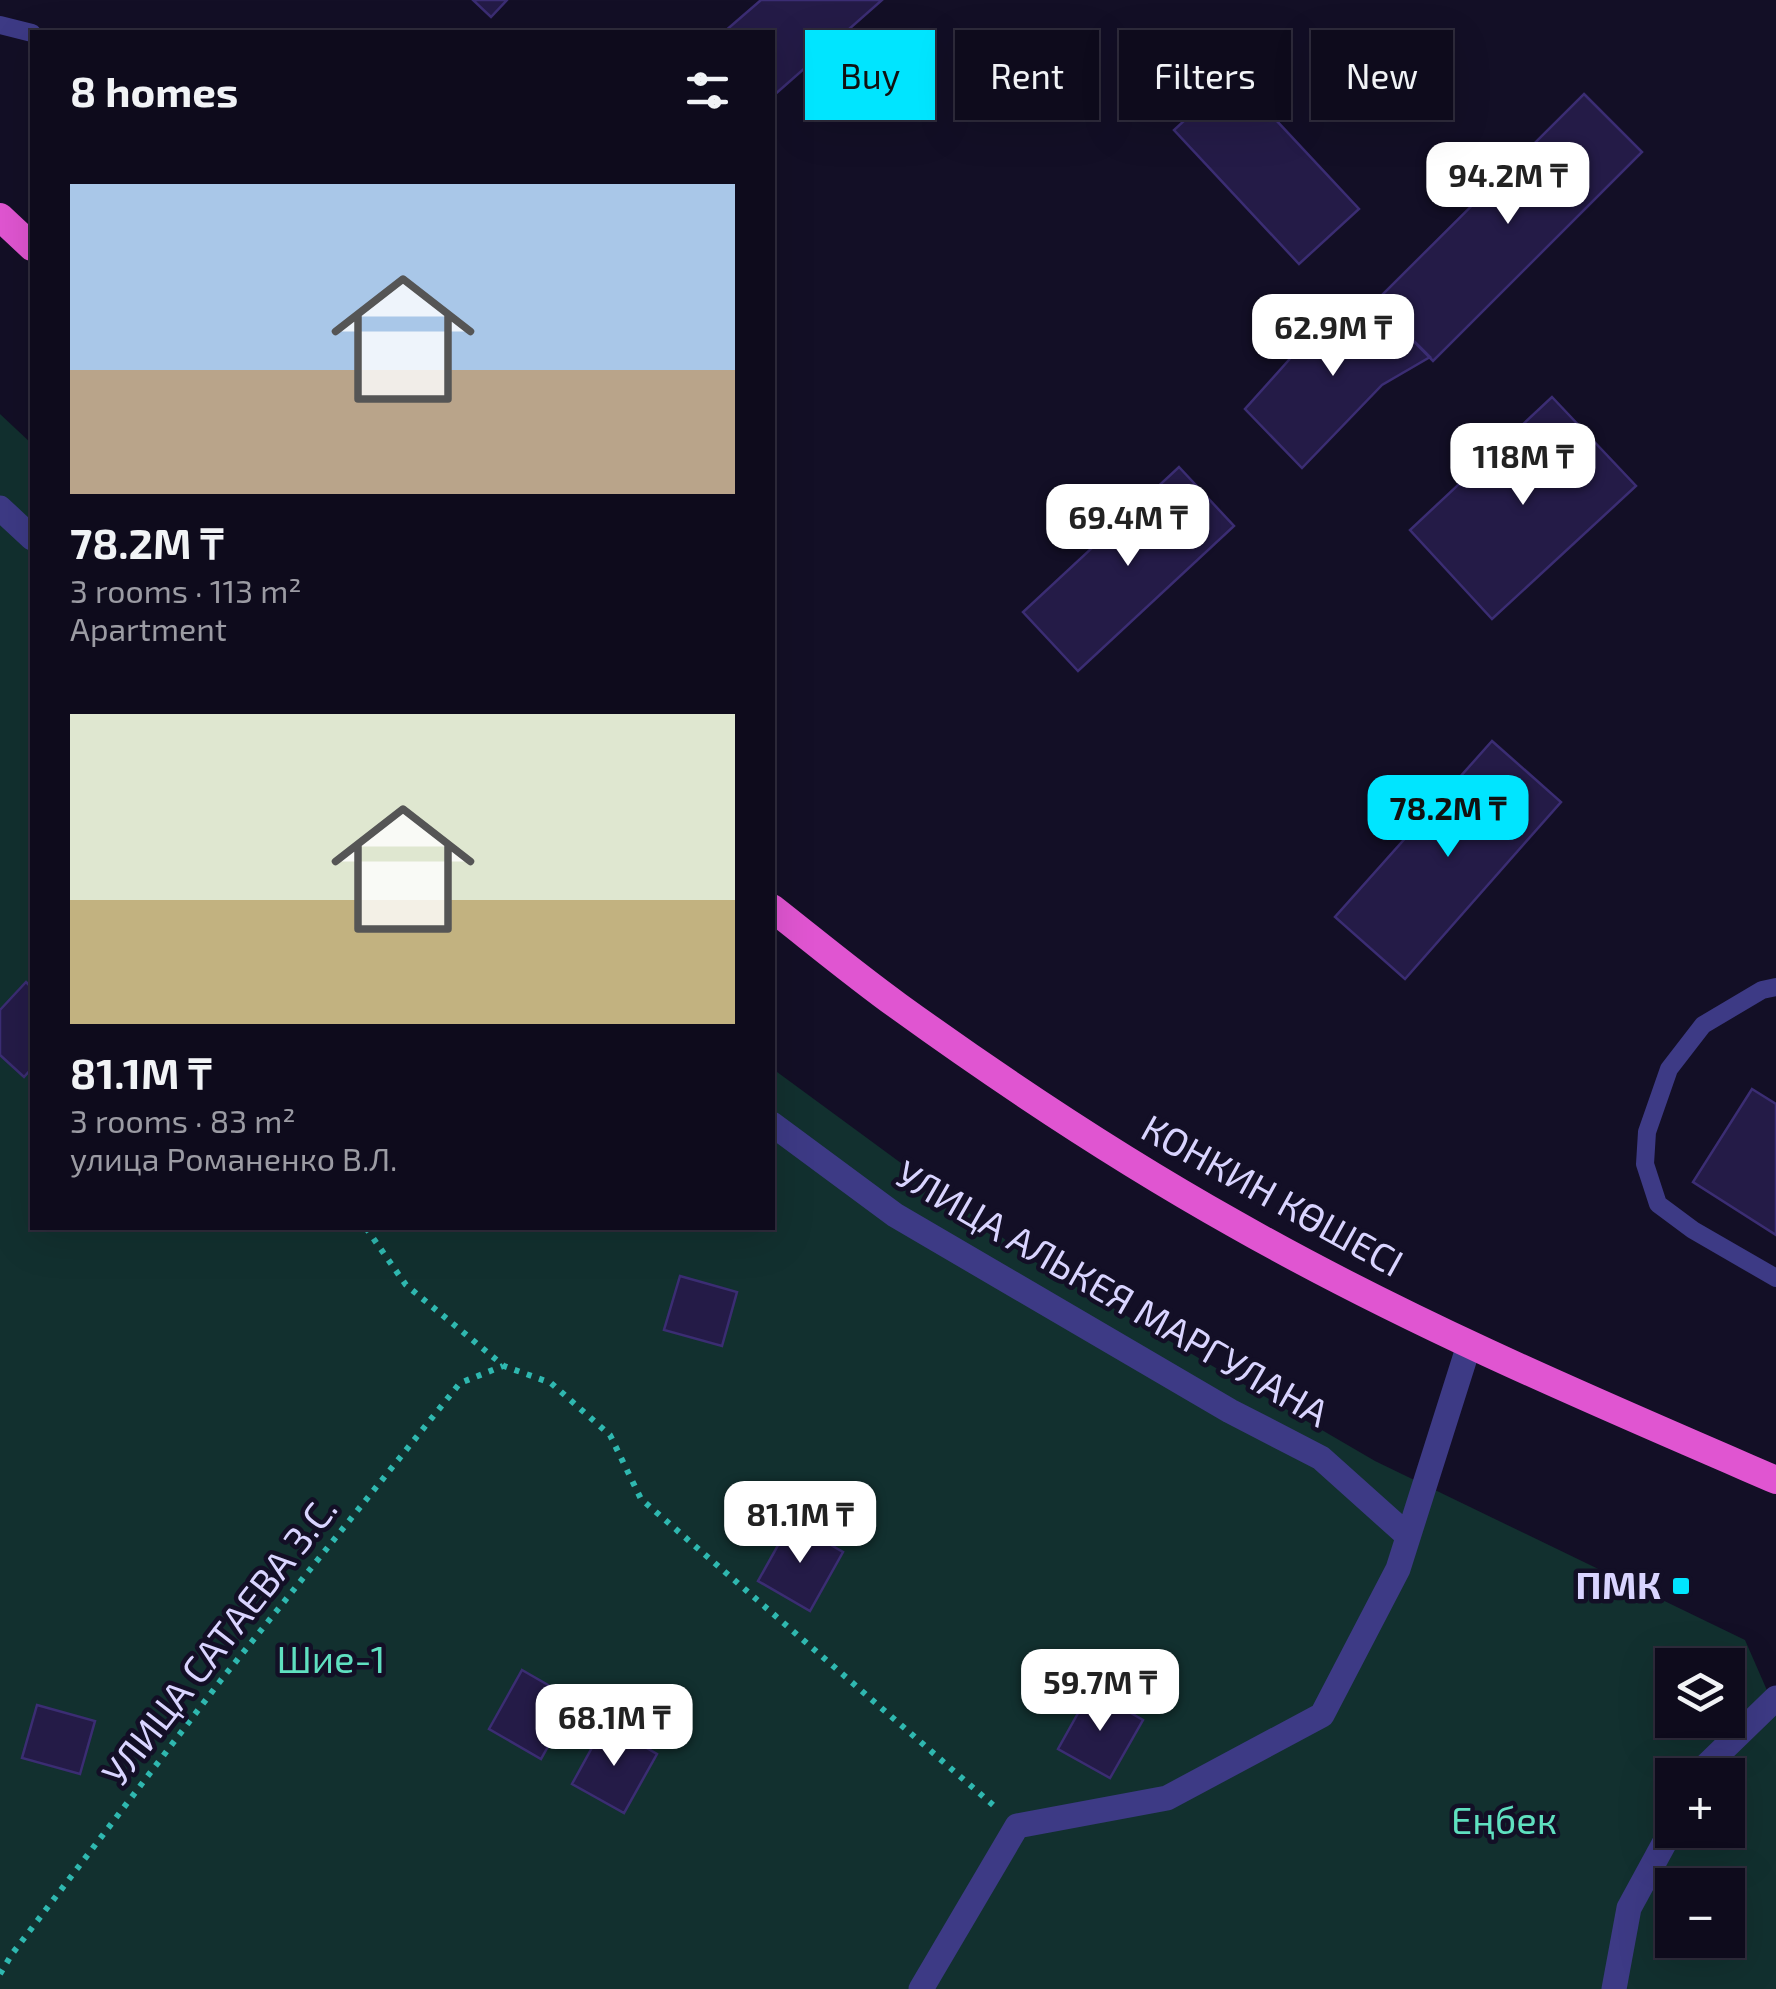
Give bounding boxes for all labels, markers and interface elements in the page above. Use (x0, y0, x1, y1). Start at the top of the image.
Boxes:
chip: Buy (805, 30, 935, 120)
chip: Rent (955, 30, 1099, 120)
chip: Filters (1119, 30, 1291, 120)
chip: New (1311, 30, 1453, 120)
icon: filters (680, 63, 735, 118)
text: 8 homes (70, 65, 238, 115)
pin: 94.2M ₸ (1416, 142, 1600, 227)
text: 94.2M ₸ (1448, 155, 1568, 193)
icon: home (313, 249, 493, 429)
pin: 62.9M ₸ (1241, 294, 1425, 379)
text: 62.9M ₸ (1274, 307, 1392, 345)
pin: 118M ₸ (1442, 423, 1604, 508)
text: 118M ₸ (1472, 436, 1574, 474)
pin: 69.4M ₸ (1036, 484, 1220, 569)
text: 69.4M ₸ (1068, 497, 1188, 535)
text: 78.2M ₸ (70, 517, 223, 567)
text: 3 rooms · 113 m² (70, 571, 302, 609)
text: Apartment (70, 609, 227, 647)
pin: 78.2M ₸ (1356, 775, 1540, 860)
icon: home (313, 779, 493, 959)
text: 78.2M ₸ (1390, 788, 1506, 826)
text: 81.1M ₸ (70, 1047, 211, 1097)
text: 3 rooms · 83 m² (70, 1101, 295, 1139)
street label: КОНКИН КӨШЕСІ (1134, 1103, 1412, 1285)
text: улица Романенко В.Л. (70, 1139, 397, 1177)
street label: УЛИЦА АЛЬКЕЯ МАРГУЛАНА (888, 1149, 1338, 1435)
pin: 81.1M ₸ (708, 1481, 892, 1566)
street label: УЛИЦА САТАЕВА З.С. (91, 1486, 346, 1794)
text: 81.1M ₸ (746, 1494, 854, 1532)
place label: ПМК (1575, 1561, 1661, 1607)
marker: ПМК (1670, 1575, 1692, 1597)
park label: Шие-1 (276, 1635, 386, 1681)
map controls (1655, 1648, 1745, 1958)
button: layers (1655, 1648, 1745, 1738)
pin: 59.7M ₸ (1008, 1649, 1192, 1734)
text: 59.7M ₸ (1043, 1662, 1157, 1700)
pin: 68.1M ₸ (522, 1684, 706, 1769)
text: 68.1M ₸ (558, 1697, 670, 1735)
button: + (1655, 1758, 1745, 1848)
park label: Еңбек (1451, 1796, 1557, 1842)
button: − (1655, 1868, 1745, 1958)

